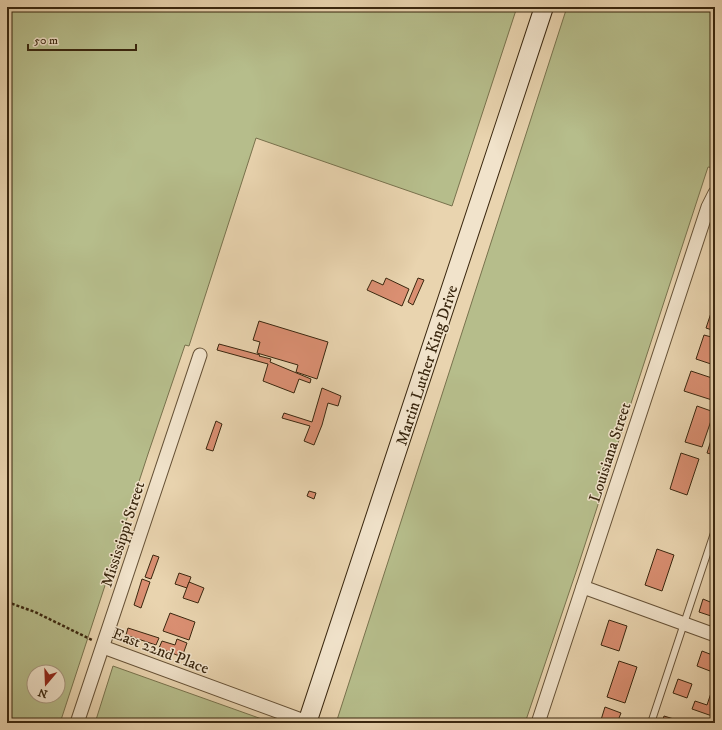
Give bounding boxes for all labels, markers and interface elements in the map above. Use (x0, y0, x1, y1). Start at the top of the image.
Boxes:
scale bar (28, 26, 136, 52)
text: 50 m (34, 33, 58, 48)
street label: Martin Luther King Drive (392, 282, 462, 448)
street label: Louisiana Street (584, 400, 636, 505)
street label: Mississippi Street (96, 479, 149, 590)
street label: East 22nd Place (110, 623, 212, 679)
north arrow (26, 664, 66, 704)
text: N (37, 684, 50, 701)

